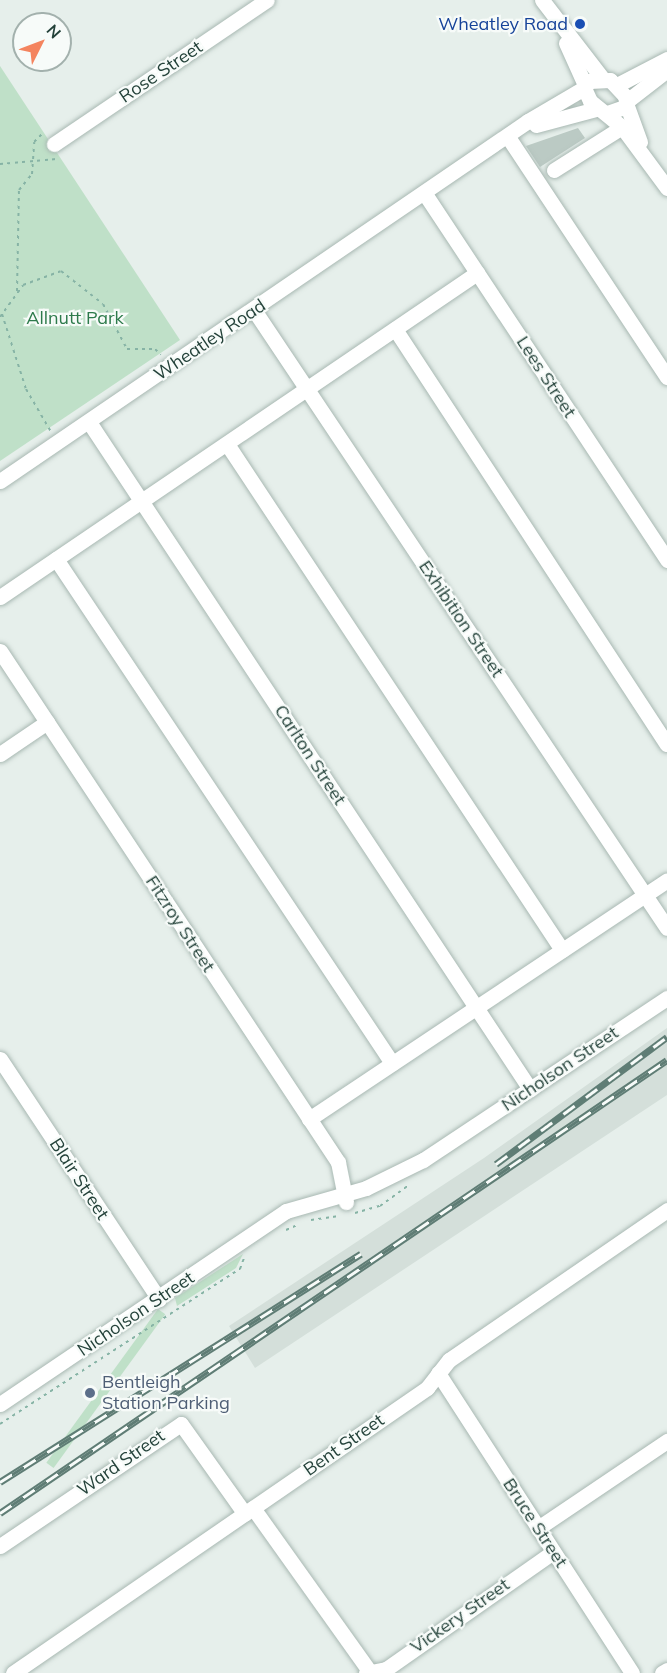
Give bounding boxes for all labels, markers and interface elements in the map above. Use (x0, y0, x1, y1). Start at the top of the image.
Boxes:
north arrow (12, 12, 72, 72)
place label: Wheatley Road (438, 13, 568, 35)
marker: Wheatley Road (573, 17, 587, 31)
text: N (42, 20, 65, 42)
street label: Rose Street (115, 36, 207, 108)
street label: Wheatley Road (150, 295, 270, 385)
park label: Allnutt Park (26, 307, 124, 329)
street label: Lees Street (512, 332, 580, 422)
street label: Exhibition Street (414, 557, 508, 681)
street label: Carlton Street (270, 701, 350, 809)
street label: Fitzroy Street (141, 872, 219, 976)
street label: Nicholson Street (498, 1022, 622, 1116)
street label: Blair Street (45, 1134, 113, 1224)
street label: Nicholson Street (74, 1267, 198, 1361)
place label: Bentleigh Station Parking (102, 1372, 230, 1414)
marker: Bentleigh Station Parking (83, 1386, 97, 1400)
street label: Bent Street (300, 1409, 388, 1481)
street label: Ward Street (73, 1425, 169, 1501)
street label: Bruce Street (498, 1474, 572, 1572)
street label: Vickery Street (406, 1574, 514, 1658)

